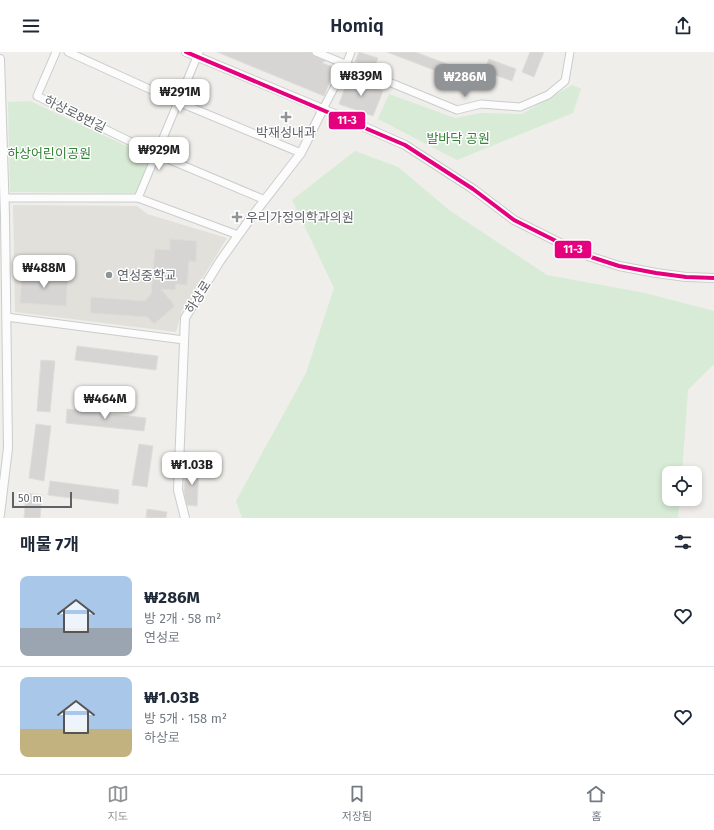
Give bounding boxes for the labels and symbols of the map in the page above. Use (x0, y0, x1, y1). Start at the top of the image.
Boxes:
pin: ₩839M (333, 63, 389, 97)
pin: ₩286M (437, 64, 493, 98)
pin: ₩291M (152, 79, 208, 113)
street label: 하상로8번길 (42, 93, 108, 135)
marker: 박재성내과 (280, 111, 292, 123)
line badge: 11-3 (328, 111, 366, 130)
text: 11-3 (337, 114, 357, 127)
place label: 박재성내과 (256, 125, 316, 140)
park label: 발바닥 공원 (426, 131, 490, 146)
pin: ₩929M (131, 137, 187, 171)
park label: 하상어린이공원 (7, 146, 91, 161)
place label: 우리가정의학과의원 (246, 210, 354, 225)
marker: 우리가정의학과의원 (231, 211, 243, 223)
line badge: 11-3 (554, 240, 592, 259)
text: 11-3 (563, 243, 583, 256)
pin: ₩488M (16, 255, 72, 289)
place label: 연성중학교 (117, 268, 177, 283)
marker: 연성중학교 (104, 270, 114, 280)
street label: 하상로 (182, 278, 214, 316)
pin: ₩464M (77, 386, 133, 420)
pin: ₩1.03B (159, 452, 225, 486)
scale bar (12, 490, 72, 509)

